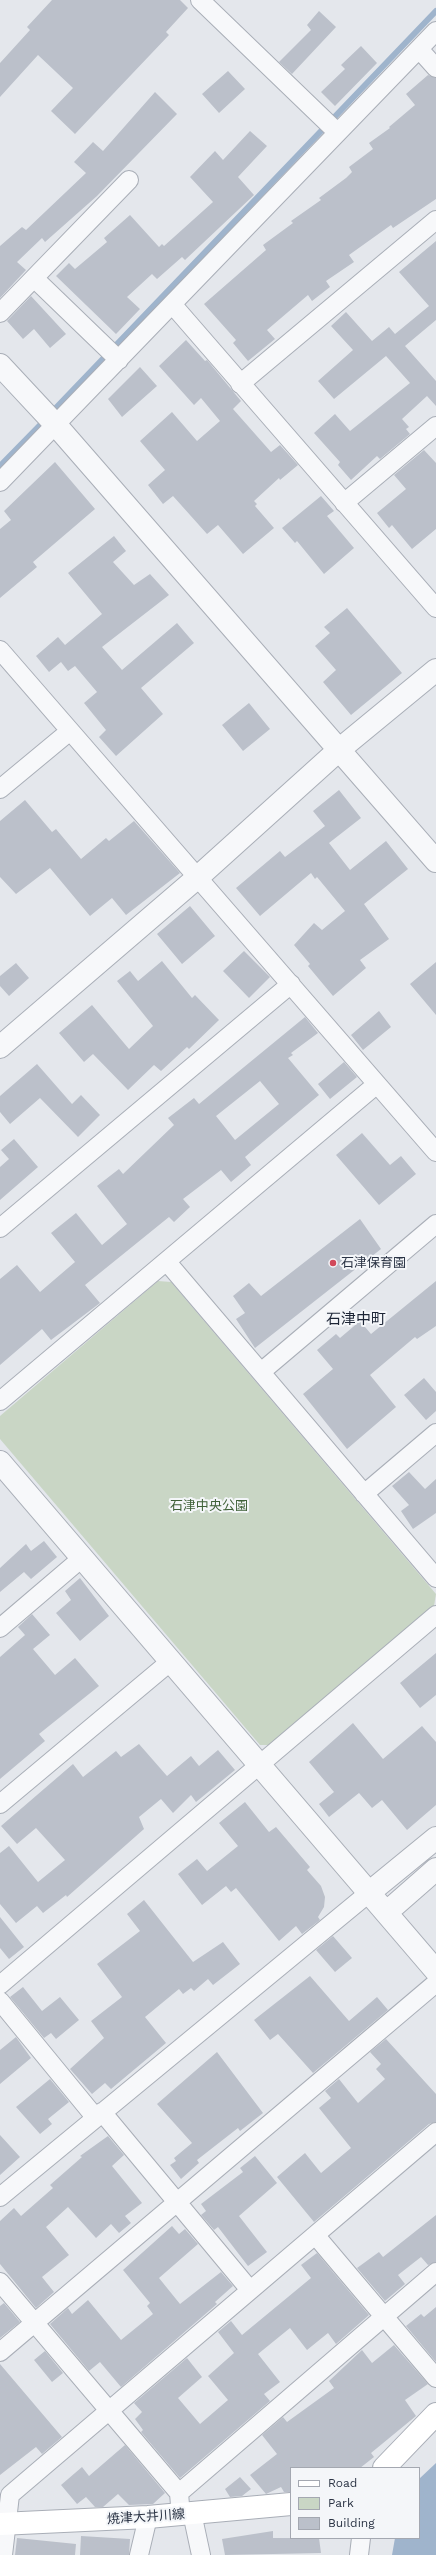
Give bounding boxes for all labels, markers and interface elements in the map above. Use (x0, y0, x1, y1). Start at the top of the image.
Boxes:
place label: 石津保育園 (341, 1255, 406, 1271)
marker: 石津保育園 (328, 1258, 338, 1268)
district label: 石津中町 (326, 1311, 386, 1329)
park label: 石津中央公園 (170, 1498, 248, 1514)
legend (290, 2467, 420, 2539)
text: Road (328, 2476, 357, 2490)
text: Park (328, 2496, 354, 2510)
street label: 焼津大井川線 (107, 2506, 185, 2528)
text: Building (328, 2516, 375, 2530)

